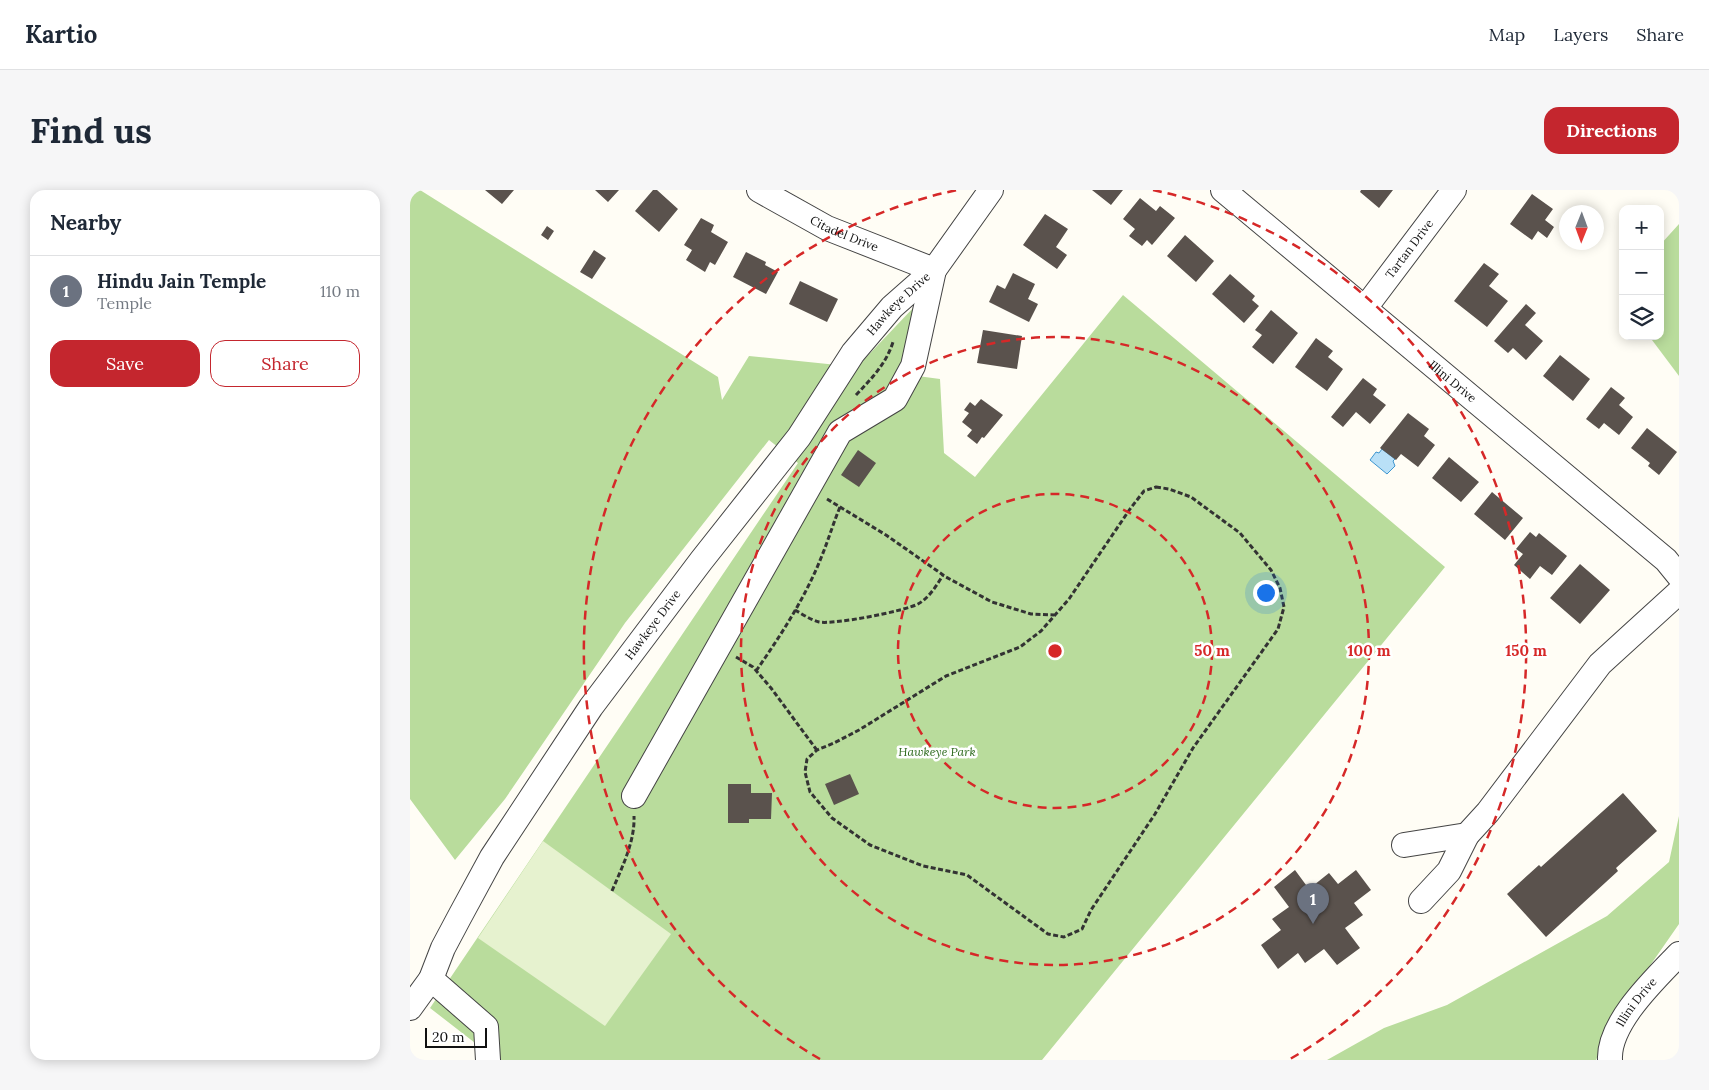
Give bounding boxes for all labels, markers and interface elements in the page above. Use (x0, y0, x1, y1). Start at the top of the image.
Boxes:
text: Kartio (25, 19, 97, 50)
text: Map (1489, 23, 1525, 46)
text: Layers (1553, 23, 1608, 46)
text: Share (1636, 23, 1684, 46)
button: Directions (1544, 107, 1679, 154)
text: Find us (30, 108, 152, 153)
north arrow (1559, 205, 1604, 250)
map controls (1619, 205, 1664, 340)
button: + (1619, 205, 1664, 250)
text: Nearby (50, 209, 121, 236)
street label: Citadel Drive (808, 212, 881, 255)
street label: Tartan Drive (1382, 216, 1437, 281)
button: − (1619, 250, 1664, 295)
street label: Hawkeye Drive (863, 268, 934, 338)
text: Hindu Jain Temple (97, 269, 266, 293)
text: 1 (63, 281, 69, 301)
text: 110 m (320, 281, 360, 301)
text: Temple (97, 293, 152, 313)
button: layers (1619, 295, 1664, 340)
button: Save (50, 340, 200, 387)
button: Share (210, 340, 360, 387)
street label: Illini Drive (1426, 357, 1480, 406)
your location (1253, 580, 1279, 606)
street label: Hawkeye Drive (621, 586, 684, 662)
text: 50 m (1194, 641, 1230, 660)
text: 100 m (1348, 641, 1391, 660)
text: 150 m (1505, 641, 1547, 660)
centre of rings (1046, 642, 1064, 660)
park label: Hawkeye Park (898, 744, 976, 759)
pin: 1 (1297, 883, 1329, 924)
street label: Illini Drive (1612, 974, 1660, 1029)
scale bar (425, 1025, 488, 1048)
text: 20 m (432, 1028, 464, 1046)

